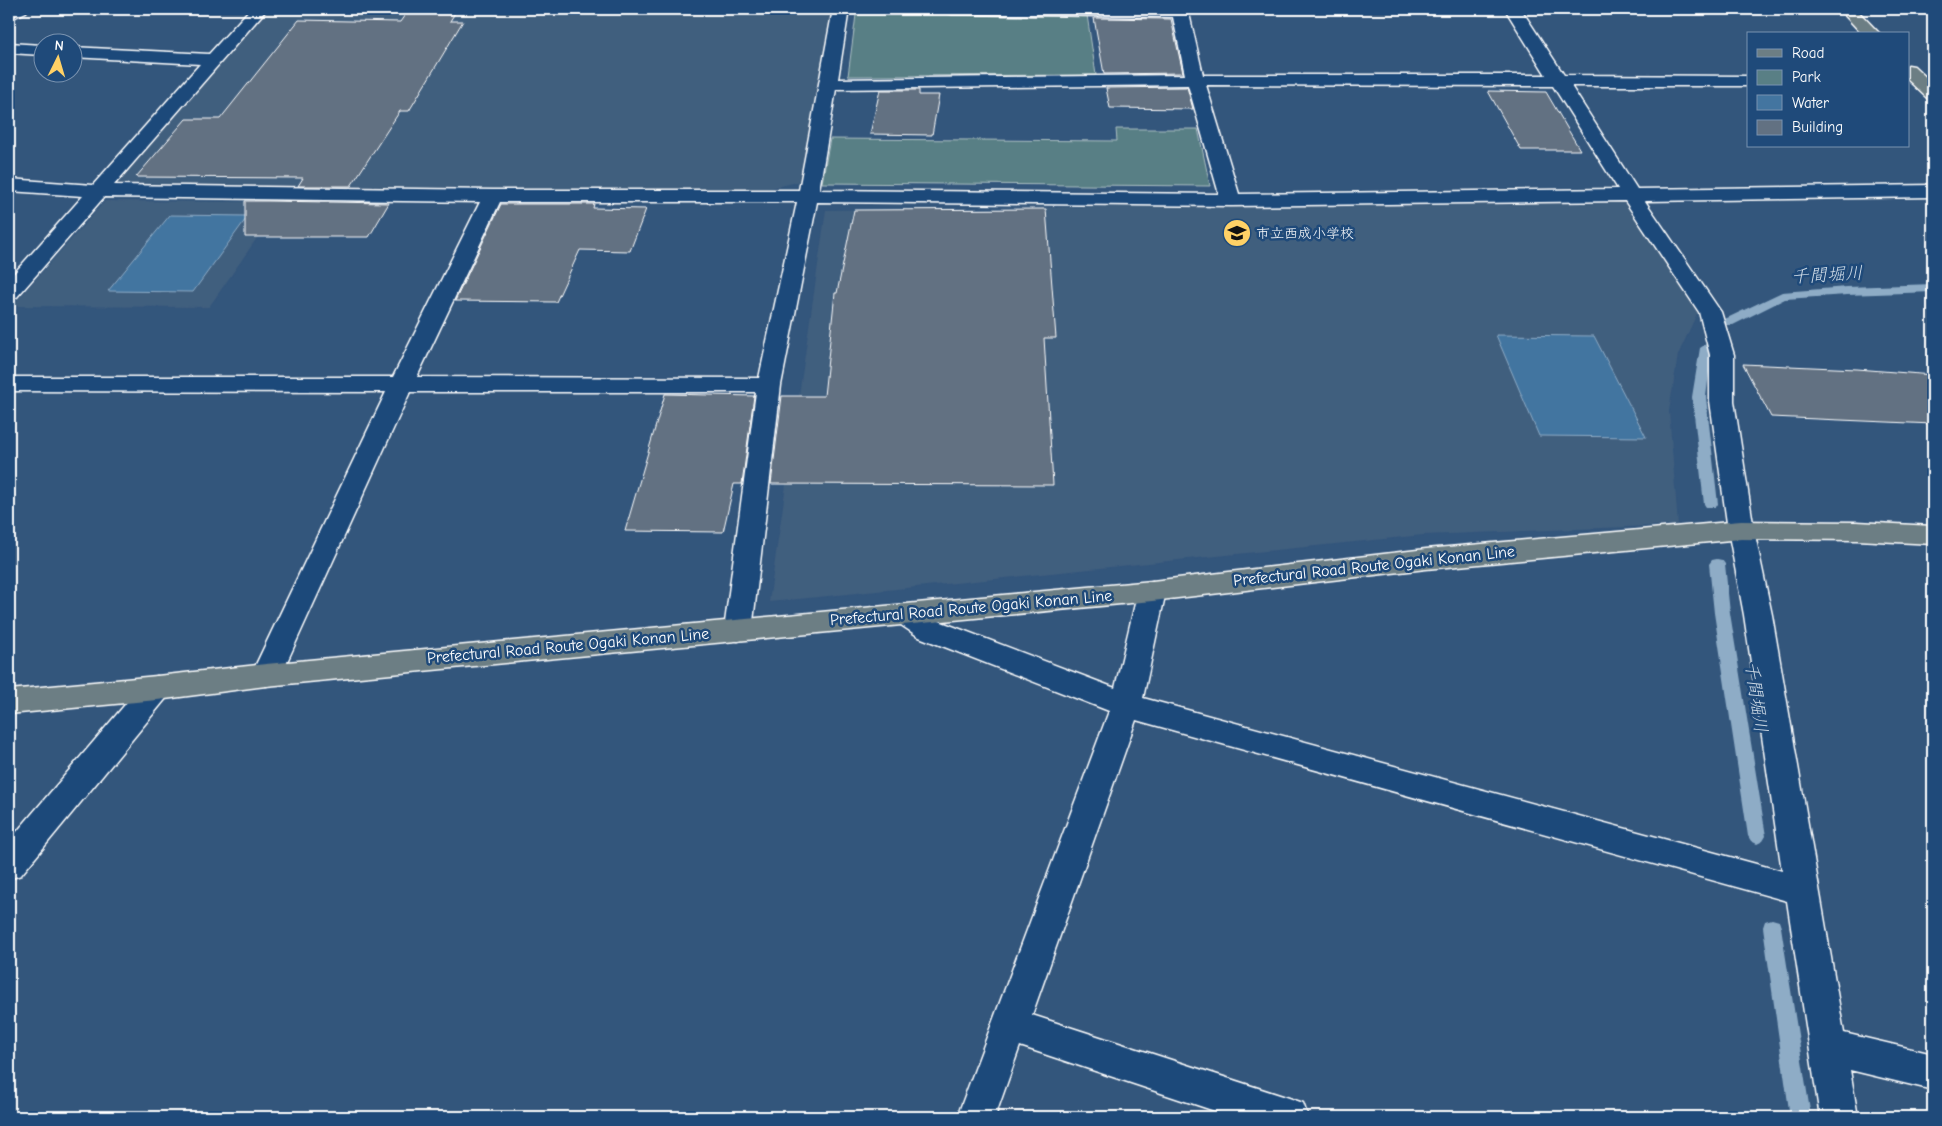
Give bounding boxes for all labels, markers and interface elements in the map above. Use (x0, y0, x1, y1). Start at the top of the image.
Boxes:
north arrow (32, 32, 82, 82)
legend (1747, 32, 1910, 148)
text: N (54, 37, 64, 54)
text: Road (1792, 44, 1824, 62)
text: Park (1792, 68, 1821, 86)
text: Water (1792, 94, 1829, 112)
text: Building (1792, 118, 1843, 136)
school or university icon: 市立西成小学校 (1222, 218, 1252, 248)
place label: 市立西成小学校 (1256, 225, 1354, 242)
water label: 千間堀川 (1790, 263, 1864, 287)
street label: Prefectural Road Route Ogaki Konan Line (1232, 542, 1516, 590)
street label: Prefectural Road Route Ogaki Konan Line (829, 587, 1113, 629)
street label: Prefectural Road Route Ogaki Konan Line (426, 625, 710, 667)
water label: 千間堀川 (1741, 660, 1771, 734)

